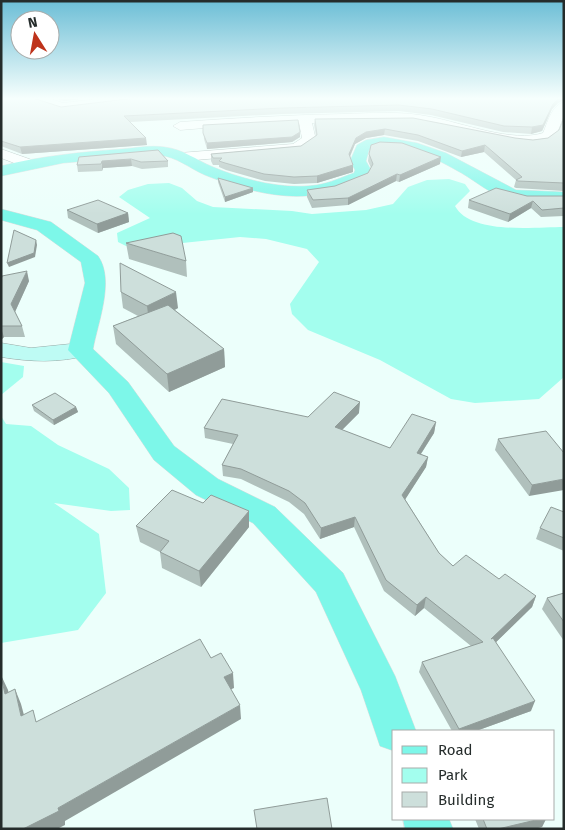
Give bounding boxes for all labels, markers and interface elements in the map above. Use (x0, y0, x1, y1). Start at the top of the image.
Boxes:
north arrow (10, 10, 60, 60)
text: N (26, 13, 39, 32)
legend (392, 730, 555, 820)
text: Road (438, 741, 473, 759)
text: Park (438, 766, 468, 784)
text: Building (438, 791, 494, 809)

